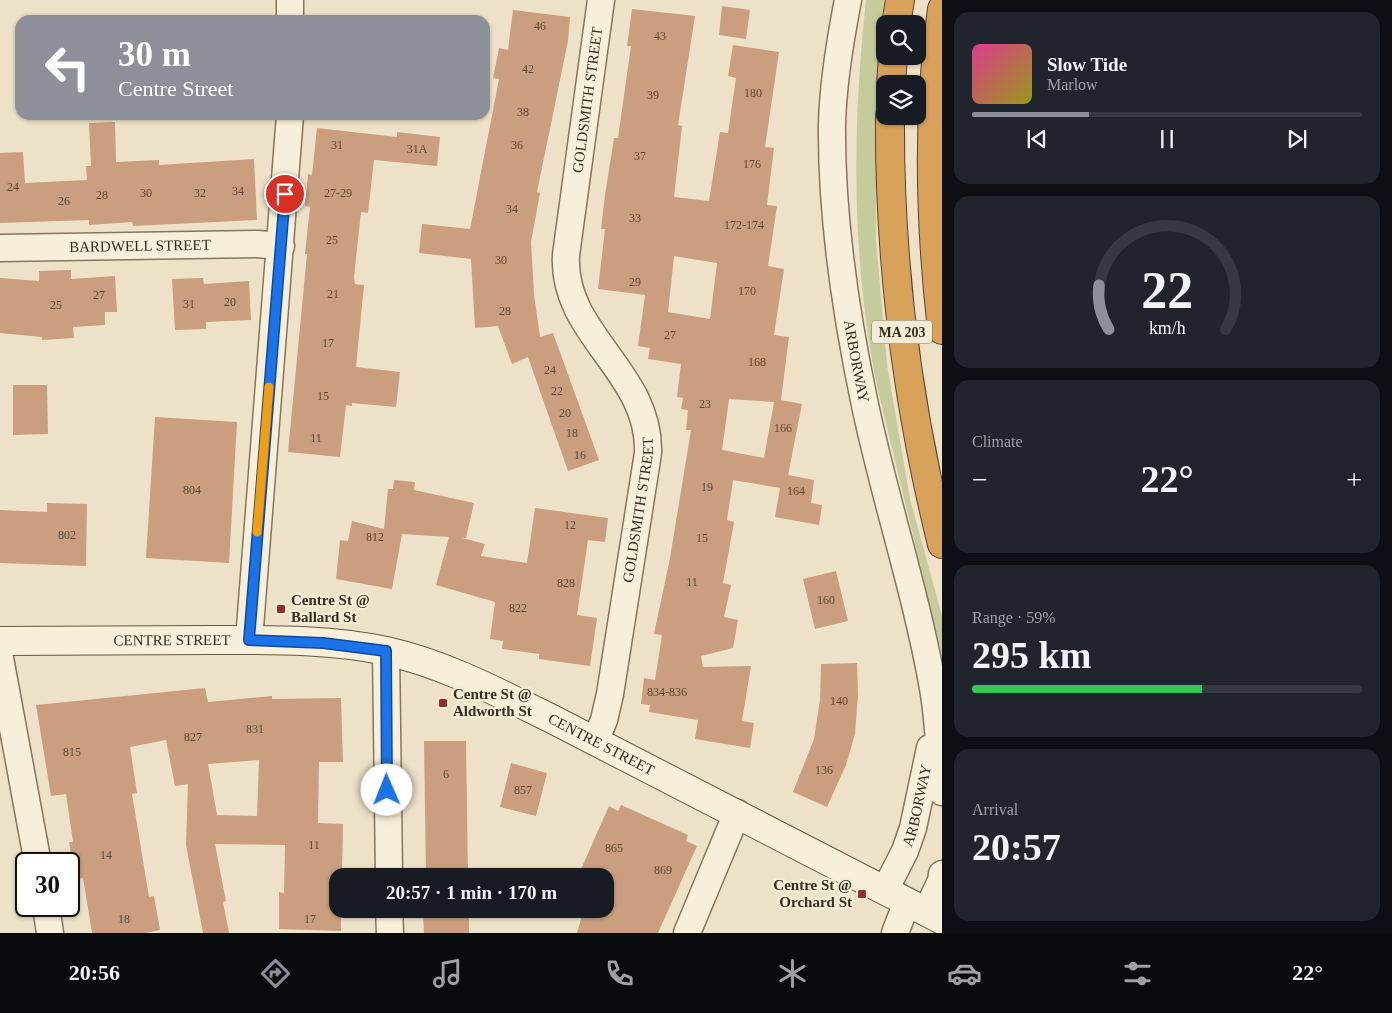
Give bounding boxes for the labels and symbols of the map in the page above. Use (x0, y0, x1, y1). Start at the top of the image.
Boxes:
house number: 46 (534, 19, 546, 33)
street label: GOLDSMITH STREET (569, 26, 605, 174)
house number: 43 (654, 29, 666, 43)
house number: 42 (522, 62, 534, 76)
house number: 180 (744, 86, 762, 100)
house number: 39 (647, 88, 659, 102)
house number: 38 (517, 105, 529, 119)
house number: 31 (331, 138, 343, 152)
house number: 36 (511, 138, 523, 152)
house number: 31A (407, 142, 428, 156)
house number: 37 (634, 149, 646, 163)
house number: 176 (743, 157, 761, 171)
pin (264, 173, 306, 215)
house number: 24 (7, 180, 19, 194)
house number: 34 (232, 184, 244, 198)
house number: 30 (140, 186, 152, 200)
house number: 32 (194, 186, 206, 200)
house number: 27-29 (324, 186, 352, 200)
house number: 28 (96, 188, 108, 202)
house number: 26 (58, 194, 70, 208)
house number: 34 (506, 202, 518, 216)
house number: 33 (629, 211, 641, 225)
house number: 172-174 (724, 218, 764, 232)
house number: 25 (326, 233, 338, 247)
street label: BARDWELL STREET (69, 237, 211, 255)
house number: 30 (495, 253, 507, 267)
house number: 29 (629, 275, 641, 289)
house number: 170 (738, 284, 756, 298)
house number: 21 (327, 287, 339, 301)
house number: 27 (93, 288, 105, 302)
house number: 20 (224, 295, 236, 309)
house number: 31 (183, 297, 195, 311)
house number: 25 (50, 298, 62, 312)
house number: 28 (499, 304, 511, 318)
street label: ARBORWAY (841, 319, 872, 404)
road number: MA 203 (872, 321, 932, 344)
house number: 27 (664, 328, 676, 342)
house number: 17 (322, 336, 334, 350)
house number: 168 (748, 355, 766, 369)
house number: 24 (544, 363, 556, 377)
house number: 22 (551, 384, 563, 398)
house number: 15 (317, 389, 329, 403)
house number: 23 (699, 397, 711, 411)
house number: 20 (559, 406, 571, 420)
house number: 166 (774, 421, 792, 435)
house number: 18 (566, 426, 578, 440)
house number: 11 (310, 431, 322, 445)
street label: GOLDSMITH STREET (620, 436, 656, 584)
house number: 16 (574, 448, 586, 462)
house number: 19 (701, 480, 713, 494)
house number: 804 (183, 483, 201, 497)
house number: 164 (787, 484, 805, 498)
house number: 12 (564, 518, 576, 532)
house number: 802 (58, 528, 76, 542)
house number: 812 (366, 530, 384, 544)
house number: 15 (696, 531, 708, 545)
house number: 11 (686, 575, 698, 589)
house number: 828 (557, 576, 575, 590)
place label: Centre St @ Ballard St (291, 592, 370, 625)
house number: 160 (817, 593, 835, 607)
house number: 822 (509, 601, 527, 615)
marker: Centre St @ Ballard St (275, 603, 287, 615)
street label: CENTRE STREET (113, 632, 231, 648)
house number: 834-836 (647, 685, 687, 699)
place label: Centre St @ Aldworth St (453, 686, 532, 719)
house number: 140 (830, 694, 848, 708)
marker: Centre St @ Aldworth St (437, 697, 449, 709)
street label: CENTRE STREET (546, 710, 657, 778)
house number: 831 (246, 722, 264, 736)
house number: 827 (184, 730, 202, 744)
house number: 815 (63, 745, 81, 759)
position arrow (360, 763, 412, 815)
house number: 136 (815, 763, 833, 777)
street label: ARBORWAY (899, 763, 934, 849)
house number: 6 (443, 767, 449, 781)
house number: 857 (514, 783, 532, 797)
house number: 11 (308, 838, 320, 852)
house number: 865 (605, 841, 623, 855)
house number: 14 (100, 848, 112, 862)
speed limit sign: 30 (15, 852, 80, 917)
house number: 869 (654, 863, 672, 877)
place label: Centre St @ Orchard St (773, 877, 852, 910)
marker: Centre St @ Orchard St (856, 888, 868, 900)
house number: 18 (118, 912, 130, 926)
house number: 17 (304, 912, 316, 926)

